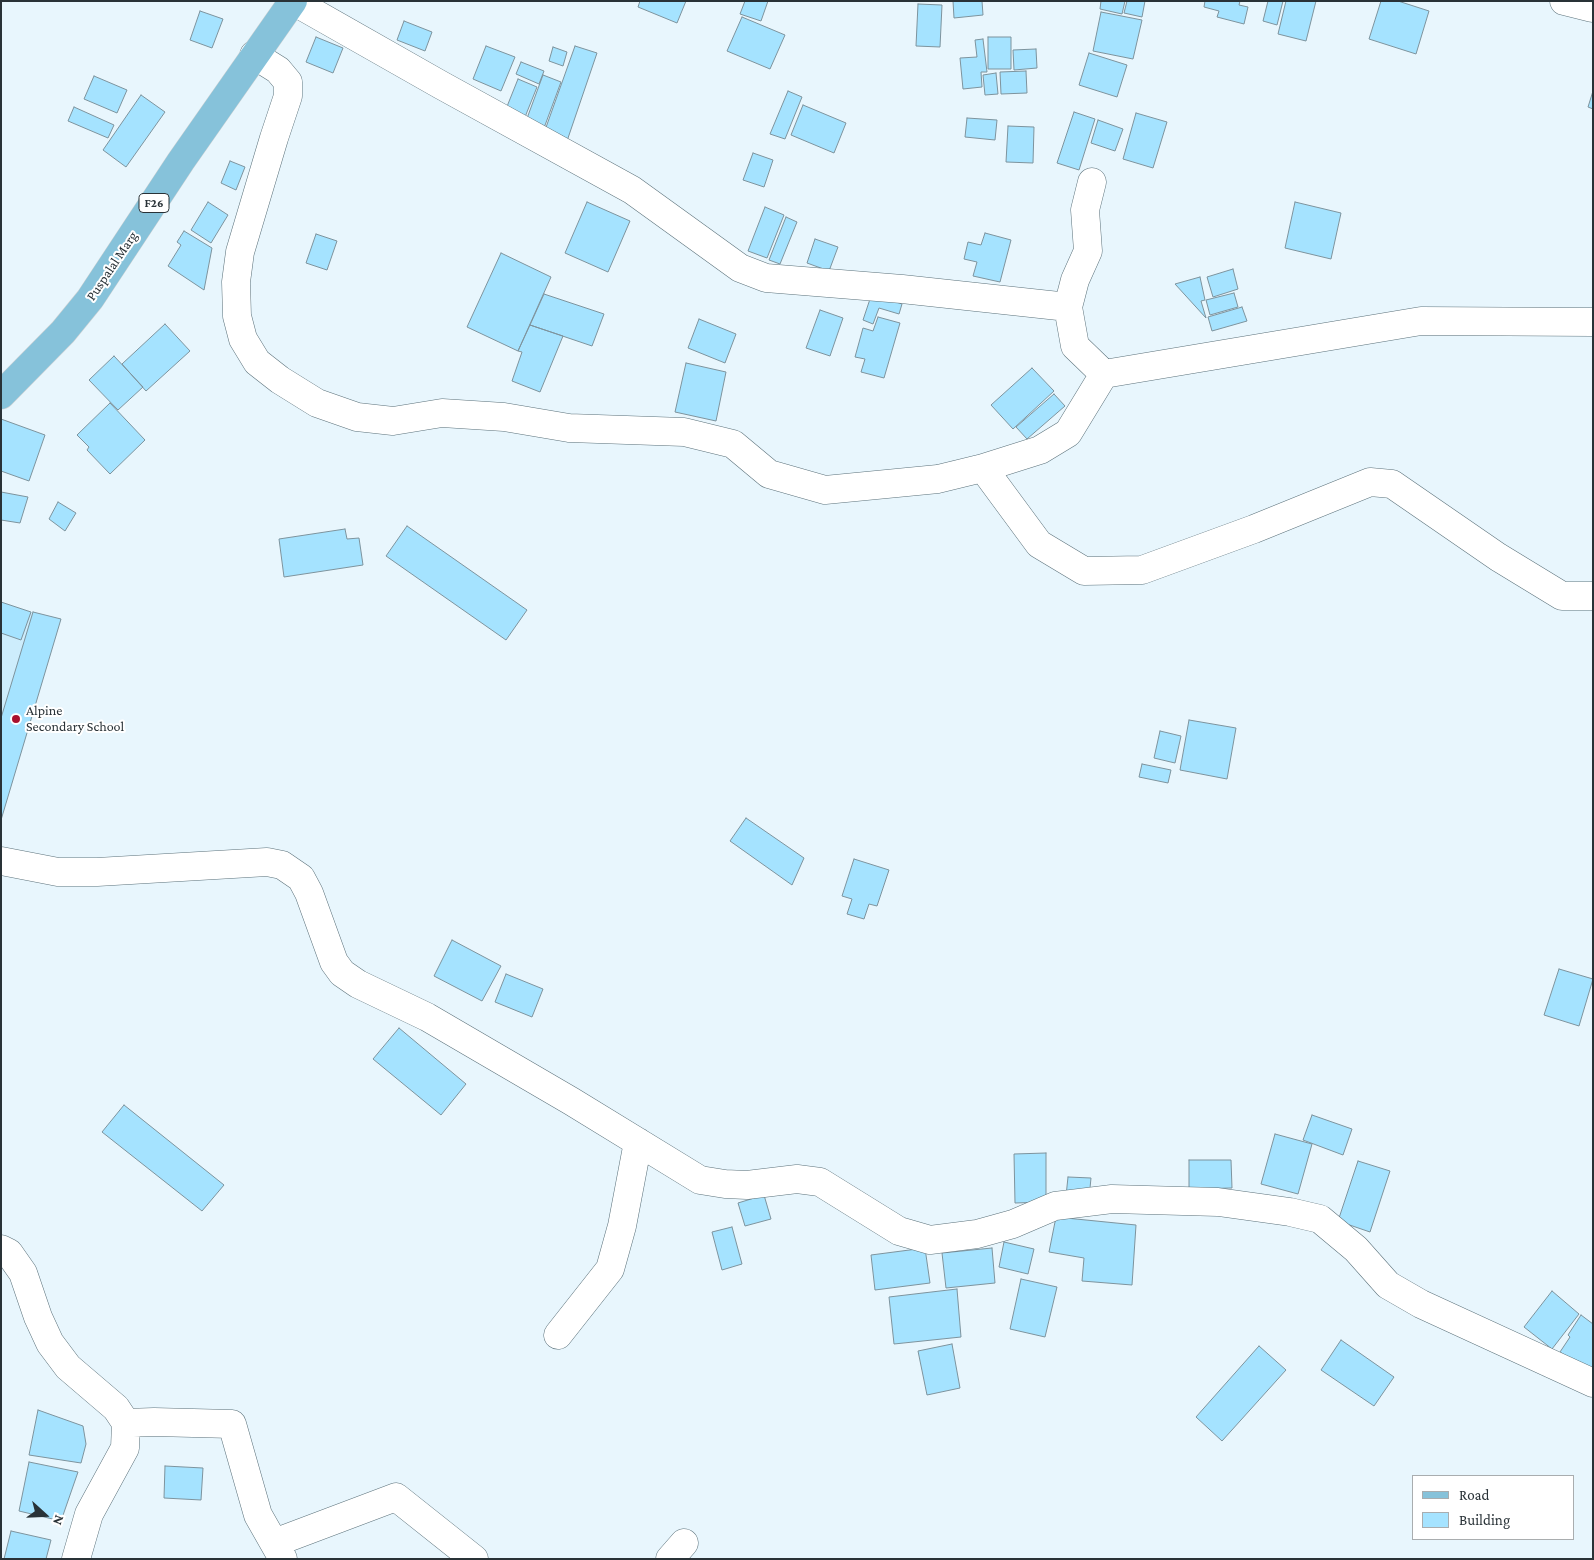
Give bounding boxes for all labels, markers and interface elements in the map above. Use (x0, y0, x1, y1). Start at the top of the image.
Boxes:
road number: F26 (139, 194, 169, 212)
street label: Puspalal Marg (83, 228, 141, 304)
place label: Alpine Secondary School (26, 703, 124, 736)
marker: Alpine Secondary School (10, 713, 22, 725)
legend (1412, 1475, 1574, 1540)
text: Road (1459, 1487, 1489, 1503)
north arrow (20, 1490, 70, 1540)
text: Building (1459, 1512, 1510, 1528)
text: N (50, 1513, 68, 1527)

